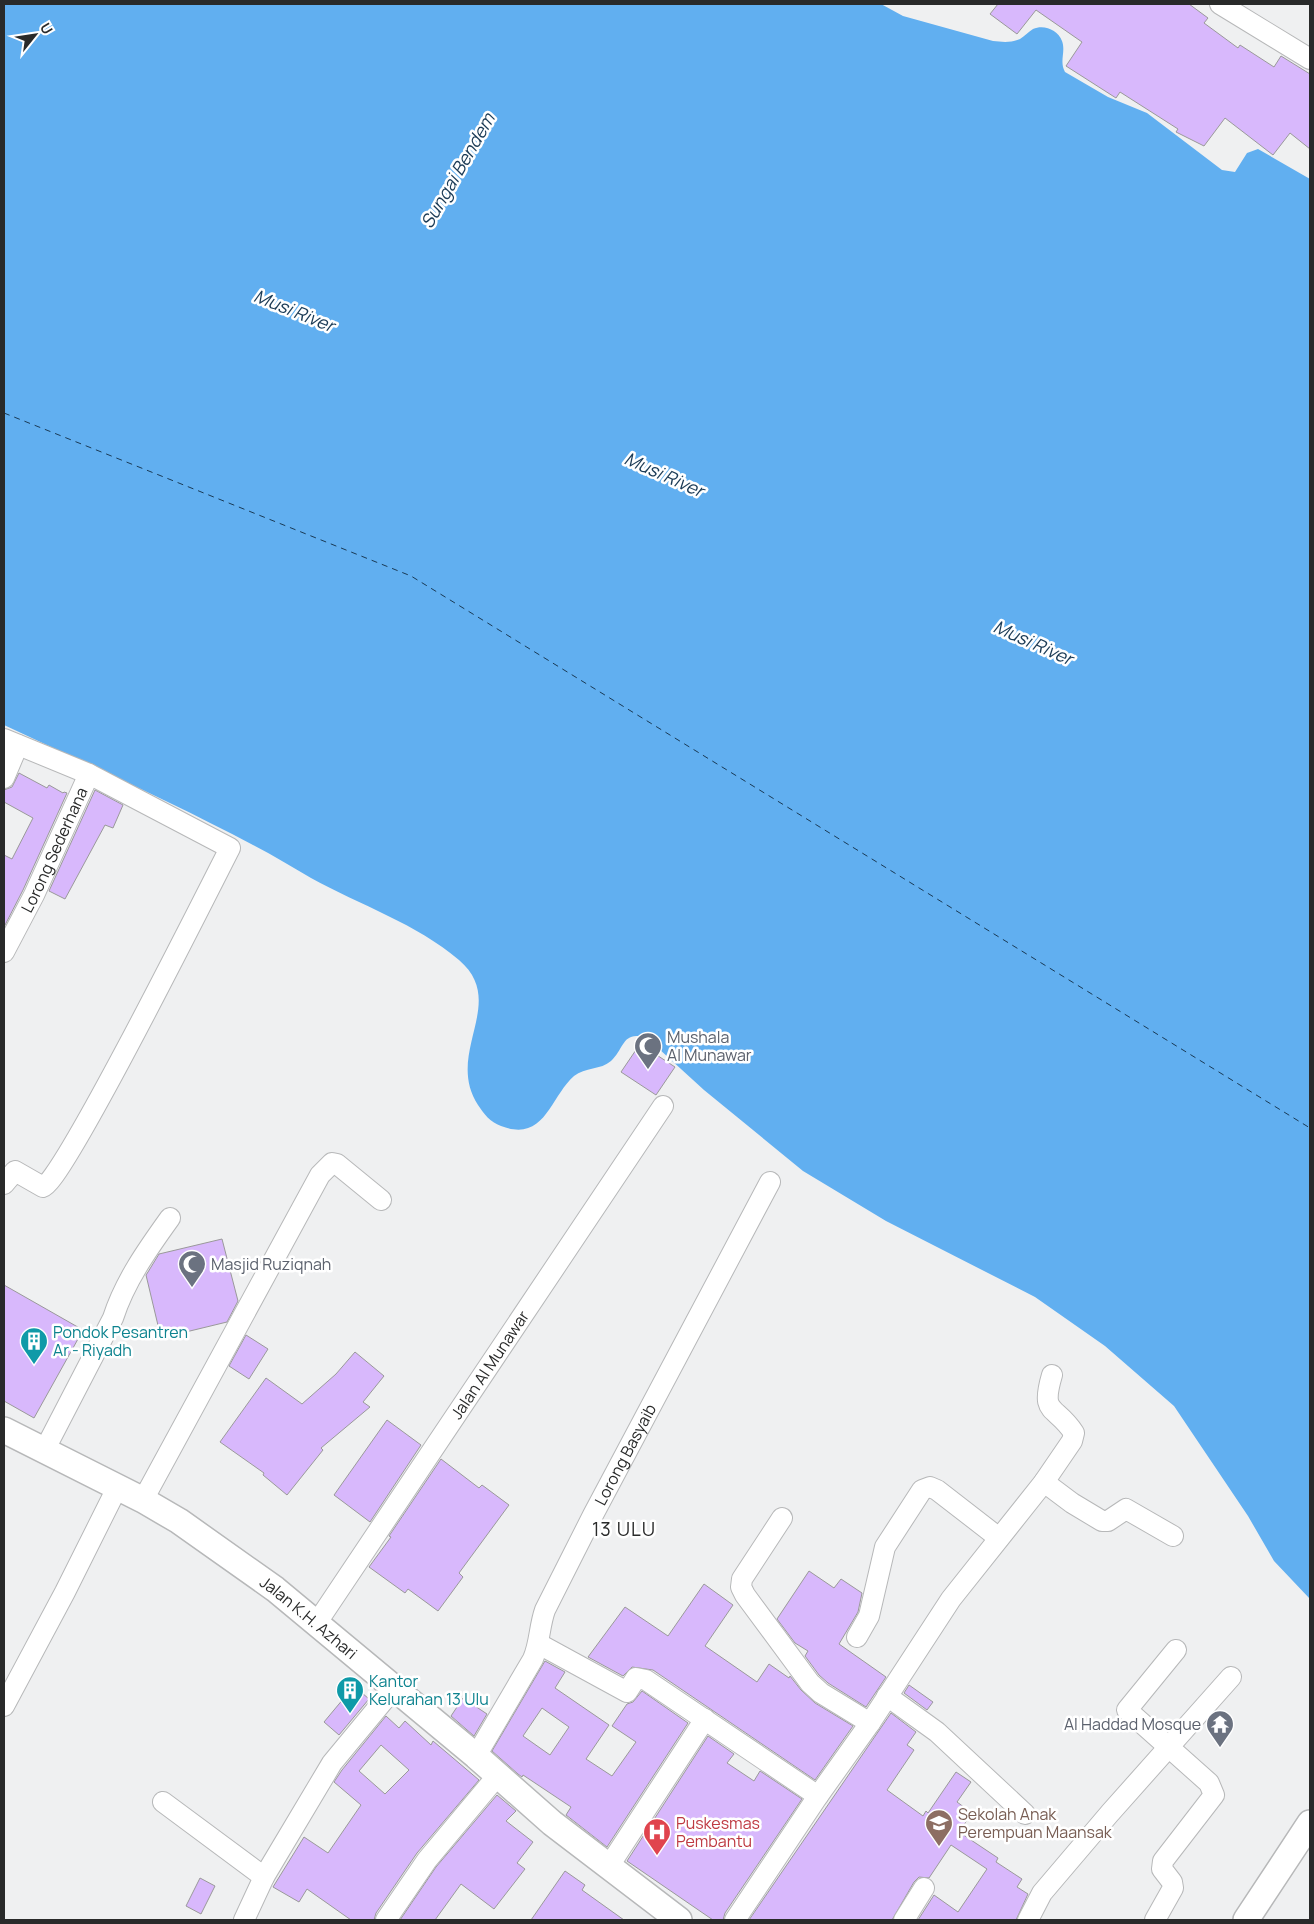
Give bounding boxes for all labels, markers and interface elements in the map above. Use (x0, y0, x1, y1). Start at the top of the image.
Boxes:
north arrow (10, 10, 60, 60)
text: U (36, 19, 57, 37)
water label: Sungai Bendem (414, 107, 501, 232)
water label: Musi River (251, 283, 340, 338)
water label: Musi River (621, 446, 710, 503)
water label: Musi River (990, 614, 1079, 671)
street label: Lorong Sederhana (16, 784, 93, 916)
place label: Mushala Al Munawar (667, 1026, 752, 1066)
mosque icon: Mushala Al Munawar (633, 1031, 663, 1070)
mosque icon: Masjid Ruziqnah (177, 1249, 207, 1288)
place label: Masjid Ruziqnah (211, 1253, 331, 1275)
street label: Jalan Al Munawar (445, 1306, 534, 1423)
place label: Pondok Pesantren Ar - Riyadh (53, 1321, 188, 1361)
building icon: Pondok Pesantren Ar - Riyadh (19, 1326, 49, 1365)
street label: Lorong Basyaib (589, 1400, 661, 1509)
district label: 13 ULU (592, 1516, 656, 1542)
street label: Jalan K.H. Azhari (256, 1571, 362, 1664)
place label: Kantor Kelurahan 13 Ulu (369, 1670, 489, 1710)
building icon: Kantor Kelurahan 13 Ulu (335, 1675, 365, 1714)
temple icon: Al Haddad Mosque (1205, 1709, 1235, 1748)
place label: Al Haddad Mosque (1064, 1713, 1201, 1735)
place label: Sekolah Anak Perempuan Maansak (958, 1803, 1113, 1843)
school or university icon: Sekolah Anak Perempuan Maansak (924, 1808, 954, 1847)
place label: Puskesmas Pembantu (676, 1812, 760, 1852)
hospital icon: Puskesmas Pembantu (642, 1817, 672, 1856)

